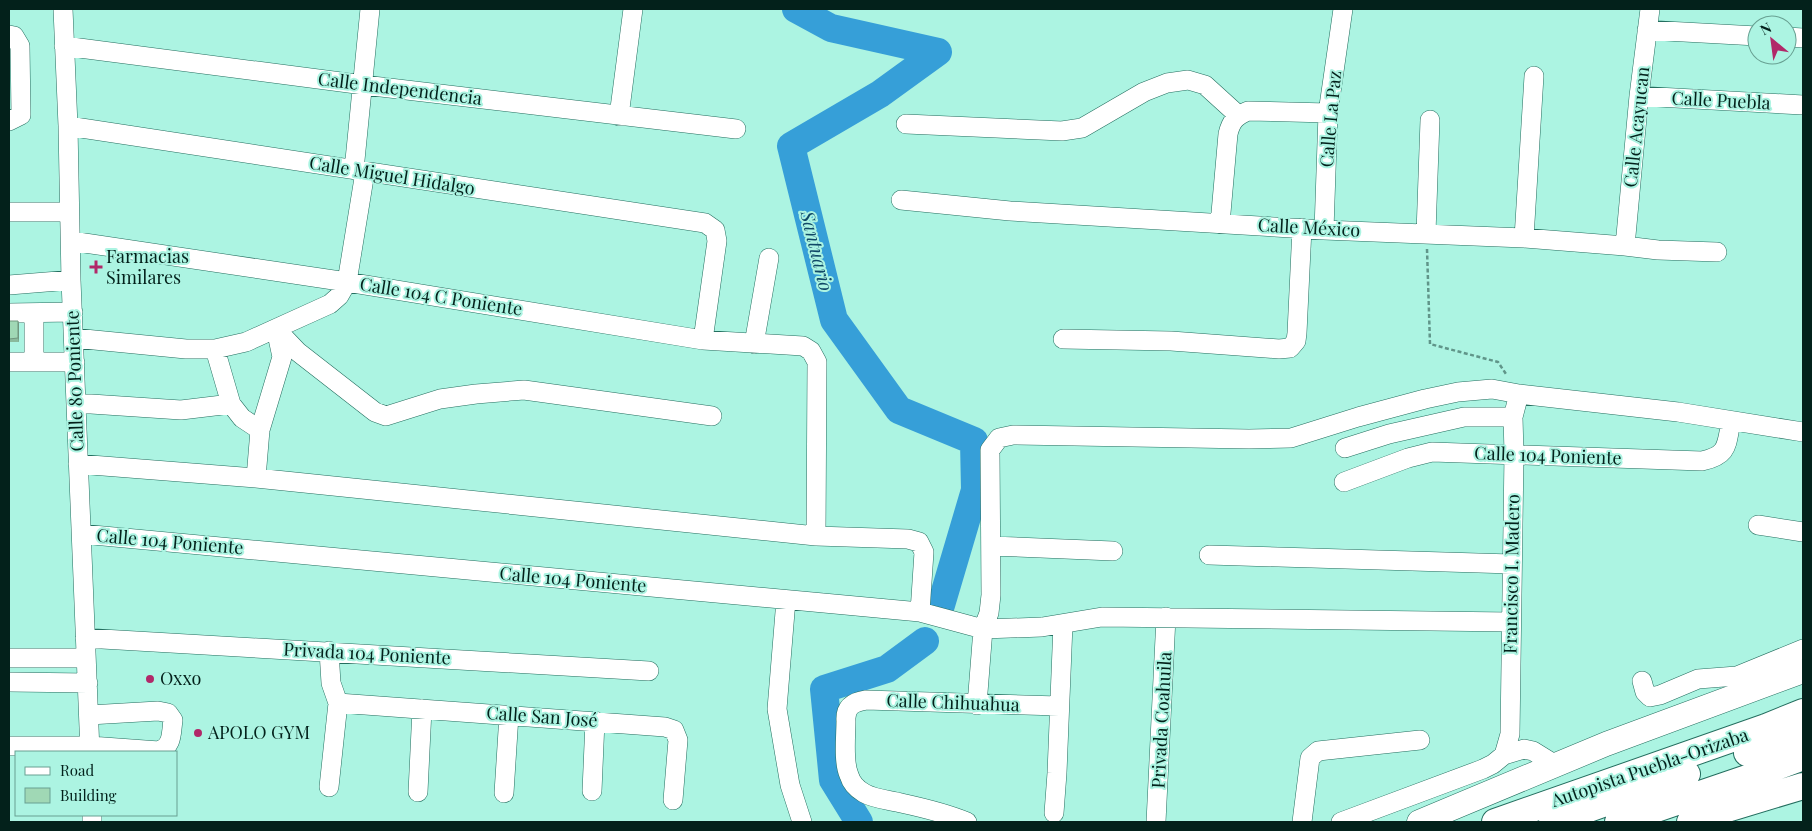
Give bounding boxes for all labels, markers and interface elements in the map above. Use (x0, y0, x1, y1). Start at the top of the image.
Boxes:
north arrow (1747, 15, 1797, 65)
text: N (1756, 17, 1774, 39)
street label: Calle Acayucan (1618, 65, 1654, 189)
street label: Calle Independencia (317, 66, 484, 110)
street label: Calle La Paz (1314, 70, 1346, 168)
street label: Calle Puebla (1671, 85, 1771, 115)
street label: Calle Miguel Hidalgo (308, 150, 477, 200)
water label: Santuario (795, 207, 840, 294)
street label: Calle México (1257, 212, 1361, 242)
place label: Farmacias Similares (106, 244, 189, 289)
marker: Farmacias Similares (90, 261, 102, 273)
street label: Calle 104 C Poniente (358, 271, 524, 321)
street label: Calle 80 Poniente (60, 310, 88, 452)
street label: Calle 104 Poniente (1474, 440, 1622, 470)
street label: Francisco I. Madero (1498, 494, 1524, 654)
street label: Calle 104 Poniente (96, 523, 245, 559)
street label: Calle 104 Poniente (499, 561, 648, 597)
street label: Privada 104 Poniente (283, 637, 451, 669)
street label: Privada Coahuila (1145, 651, 1177, 789)
place label: Oxxo (160, 666, 201, 690)
marker: Oxxo (144, 673, 156, 685)
street label: Calle Chihuahua (886, 688, 1020, 716)
street label: Calle San José (486, 700, 599, 732)
place label: APOLO GYM (207, 720, 310, 744)
street label: Autopista Puebla-Orizaba (1547, 722, 1751, 812)
marker: APOLO GYM (192, 727, 204, 739)
legend (15, 751, 178, 816)
text: Road (60, 760, 94, 780)
text: Building (60, 785, 117, 805)

